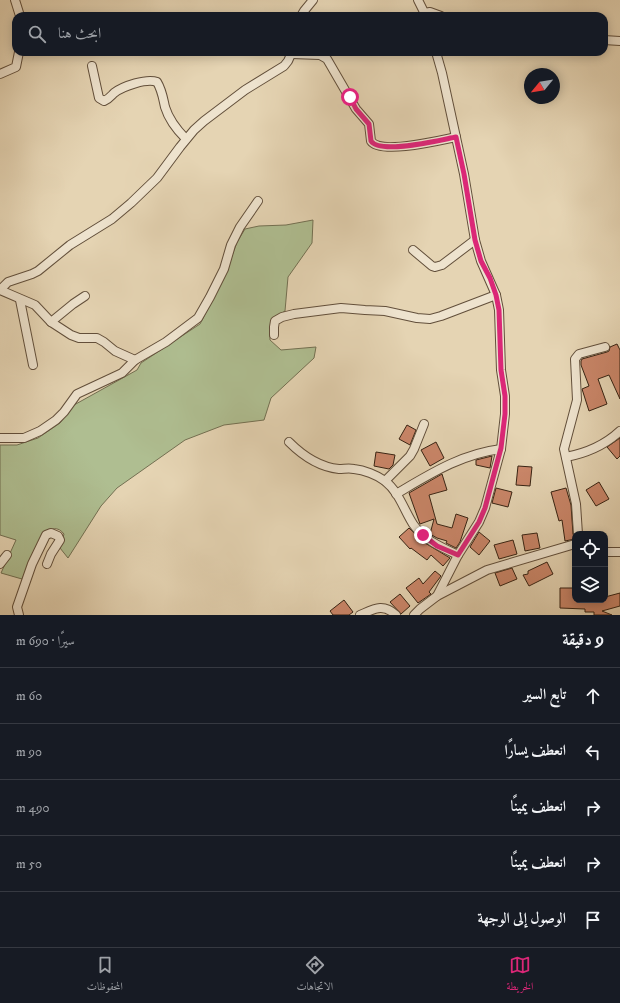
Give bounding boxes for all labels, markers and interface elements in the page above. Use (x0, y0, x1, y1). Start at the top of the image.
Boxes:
search box (12, 12, 608, 56)
icon: search (26, 23, 48, 45)
text: ابحث هنا (58, 24, 101, 43)
north arrow (524, 68, 560, 104)
route start (341, 88, 359, 106)
route end (414, 526, 432, 544)
map controls (572, 531, 608, 603)
button: locate (572, 531, 608, 567)
button: layers (572, 567, 608, 603)
text: 9 دقيقة (562, 629, 604, 651)
text: سيرًا · 690 m (16, 633, 75, 649)
text: تابع السير (524, 685, 566, 704)
icon: ahead (582, 685, 604, 707)
text: 60 m (16, 688, 42, 704)
text: انعطف يسارًا (505, 741, 566, 760)
icon: left (582, 741, 604, 763)
text: 90 m (16, 744, 42, 760)
text: انعطف يمينًا (511, 797, 566, 816)
icon: right (582, 797, 604, 819)
text: 490 m (16, 800, 50, 816)
text: انعطف يمينًا (511, 853, 566, 872)
icon: right (582, 853, 604, 875)
text: 50 m (16, 856, 42, 872)
text: الوصول إلى الوجهة (477, 909, 566, 928)
icon: arrive (582, 909, 604, 931)
tab: المحفوظات (87, 954, 123, 997)
tab: الاتجاهات (296, 954, 333, 997)
tab: الخريطة (507, 954, 533, 997)

